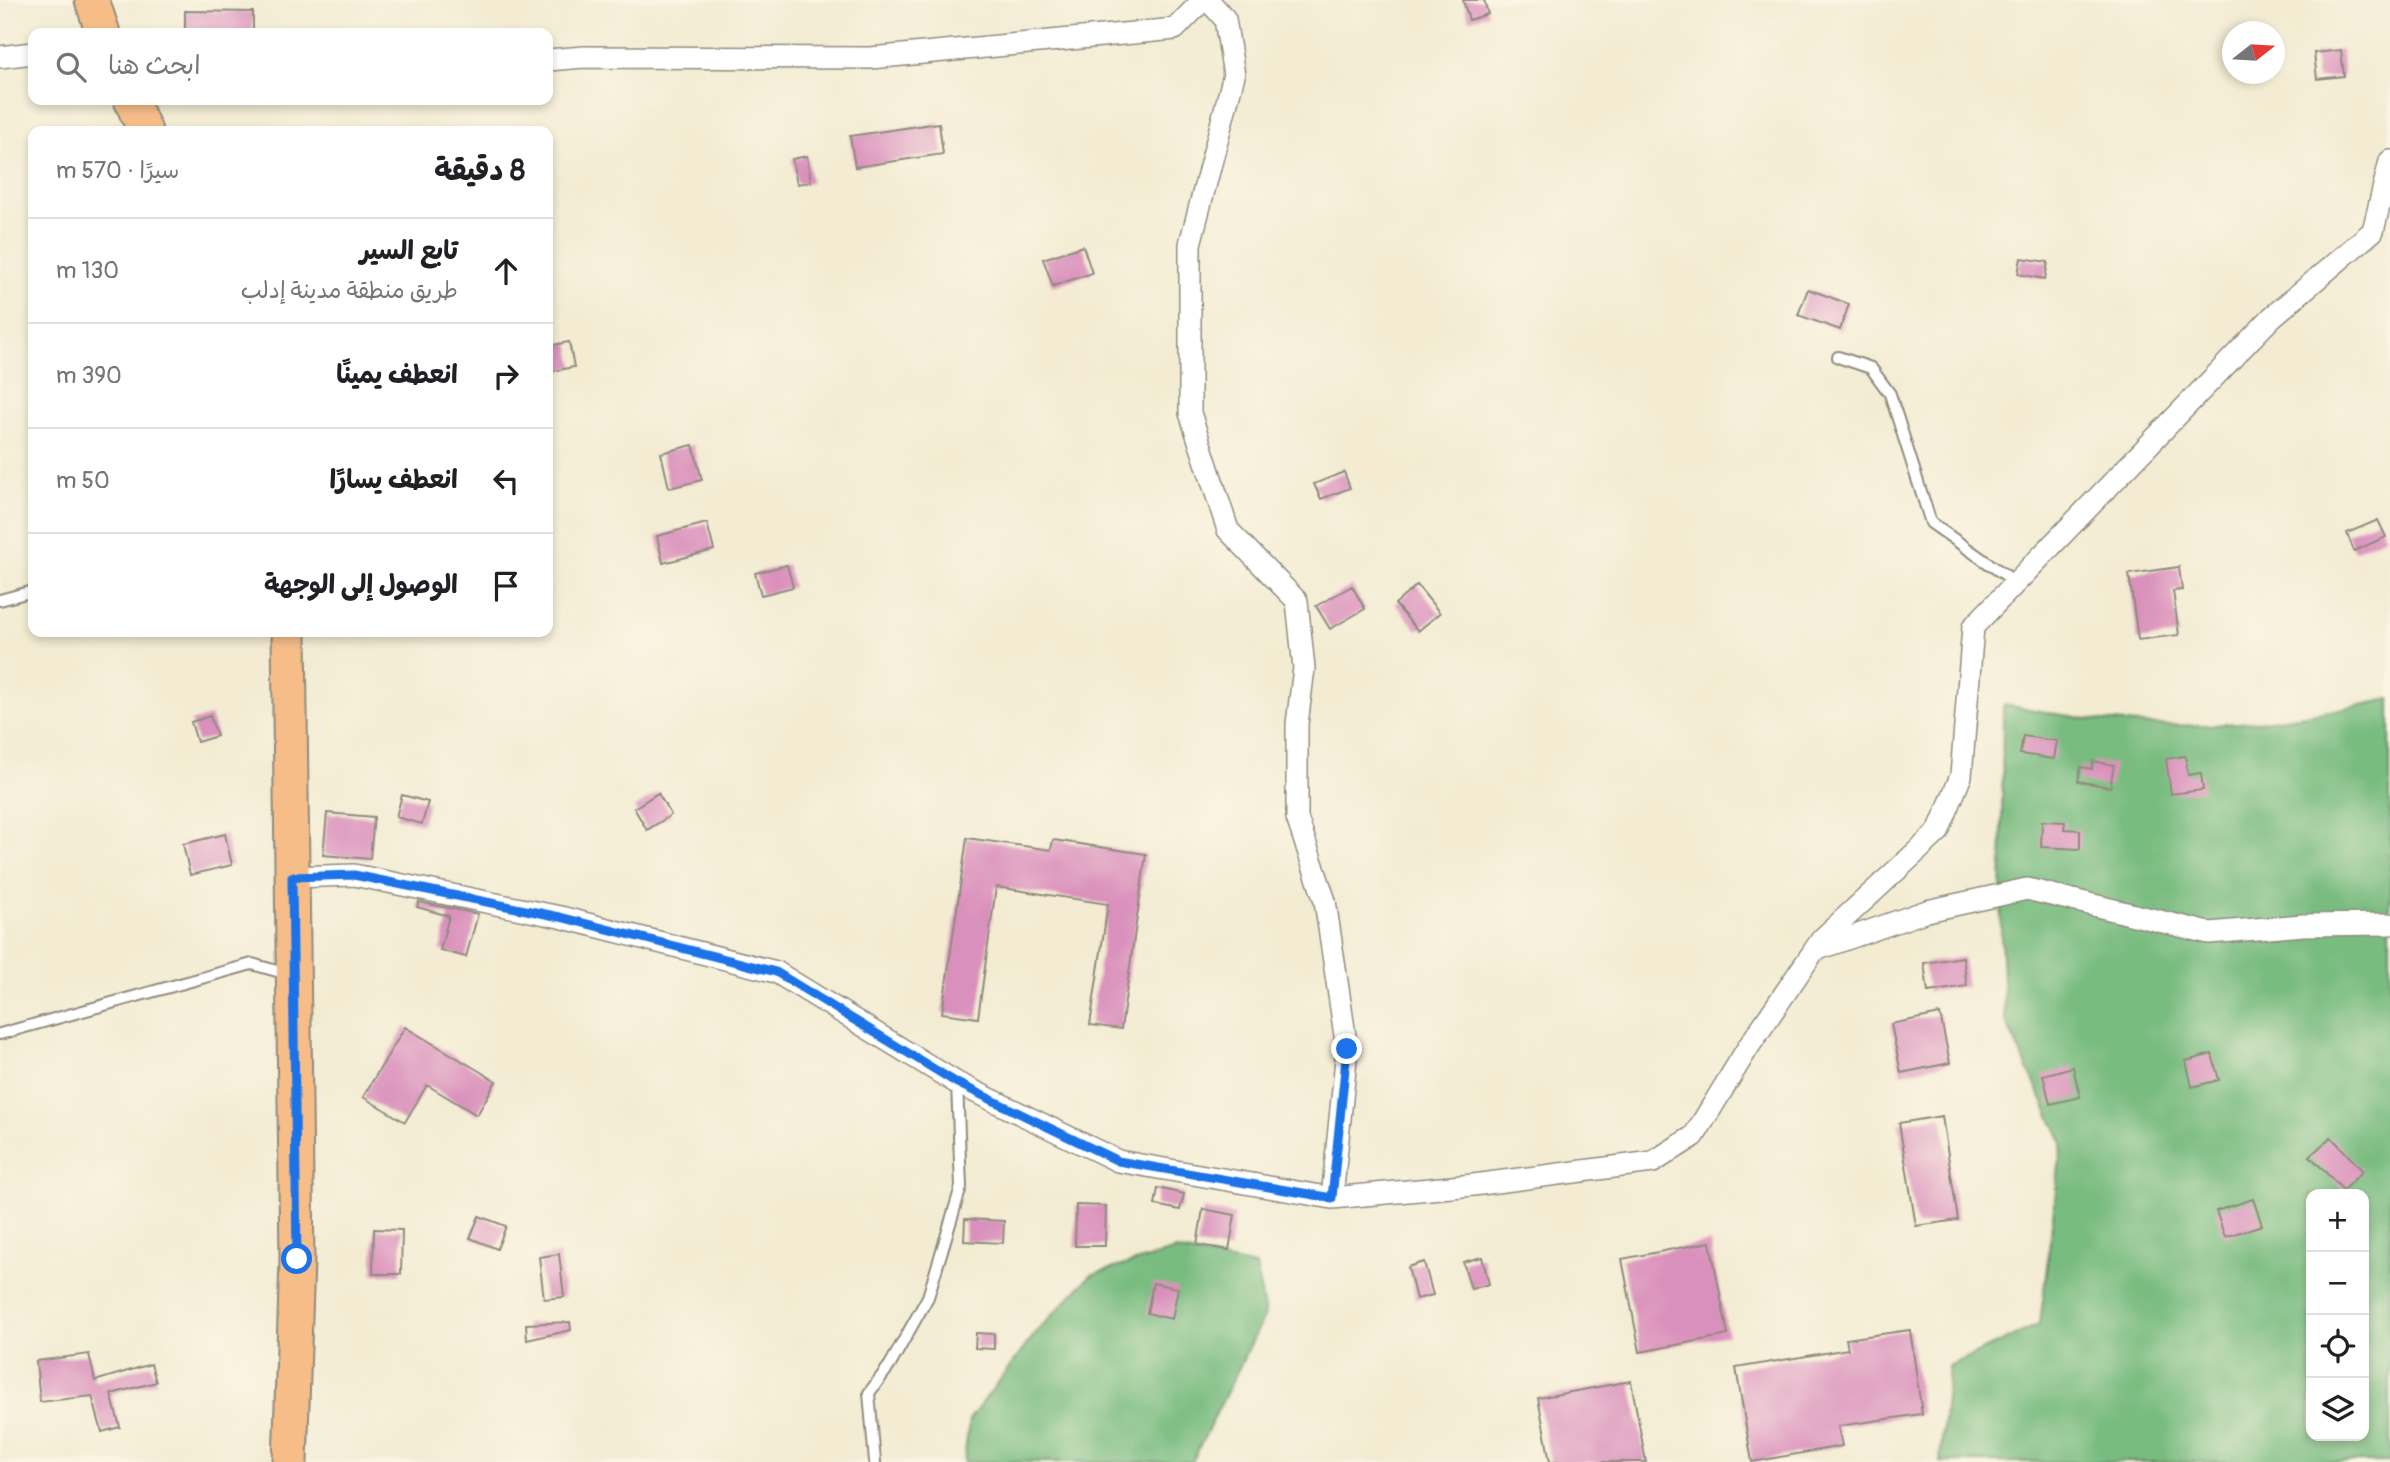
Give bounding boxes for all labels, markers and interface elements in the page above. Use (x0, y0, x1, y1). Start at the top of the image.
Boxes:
north arrow (2222, 21, 2285, 84)
search box (28, 28, 553, 105)
icon: search (52, 48, 90, 86)
text: ابحث هنا (108, 50, 201, 82)
text: 8 دقيقة (434, 152, 525, 189)
text: سيرًا · 570 m (56, 156, 179, 185)
text: تابع السير (360, 235, 458, 267)
icon: ahead (487, 252, 525, 290)
text: 130 m (56, 256, 119, 285)
text: طريق منطقة مدينة إدلب (241, 276, 458, 305)
icon: right (487, 357, 525, 395)
text: انعطف يمينًا (336, 359, 458, 391)
text: 390 m (56, 361, 122, 390)
icon: left (487, 462, 525, 500)
text: انعطف يسارًا (329, 464, 458, 496)
text: 50 m (56, 466, 110, 495)
icon: arrive (487, 567, 525, 605)
text: الوصول إلى الوجهة (264, 569, 458, 601)
route end (1331, 1033, 1362, 1064)
map controls (2306, 1189, 2369, 1441)
button: + (2306, 1189, 2369, 1252)
route start (281, 1243, 312, 1274)
button: − (2306, 1252, 2369, 1315)
button: locate (2306, 1315, 2369, 1378)
button: layers (2306, 1378, 2369, 1441)

